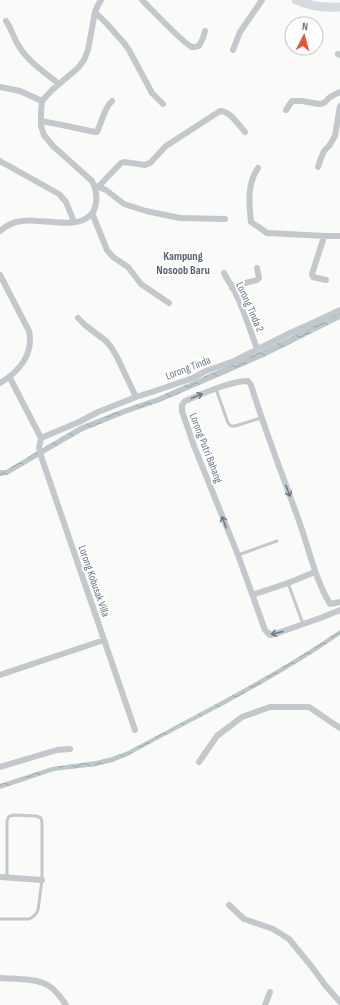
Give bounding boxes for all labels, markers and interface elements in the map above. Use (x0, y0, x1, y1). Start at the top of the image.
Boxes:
north arrow (284, 16, 324, 56)
text: N (301, 20, 309, 33)
district label: Kampung Nosoob Baru (156, 249, 210, 278)
street label: Lorong Tinda 2 (233, 280, 267, 334)
street label: Lorong Tinda (164, 354, 212, 382)
one-way arrow (191, 392, 203, 400)
street label: Lorong Putri Bahang (187, 411, 225, 485)
one-way arrow (285, 484, 292, 497)
one-way arrow (220, 516, 228, 528)
street label: Lorong Kobusak Villa (76, 544, 112, 618)
one-way arrow (271, 629, 284, 637)

